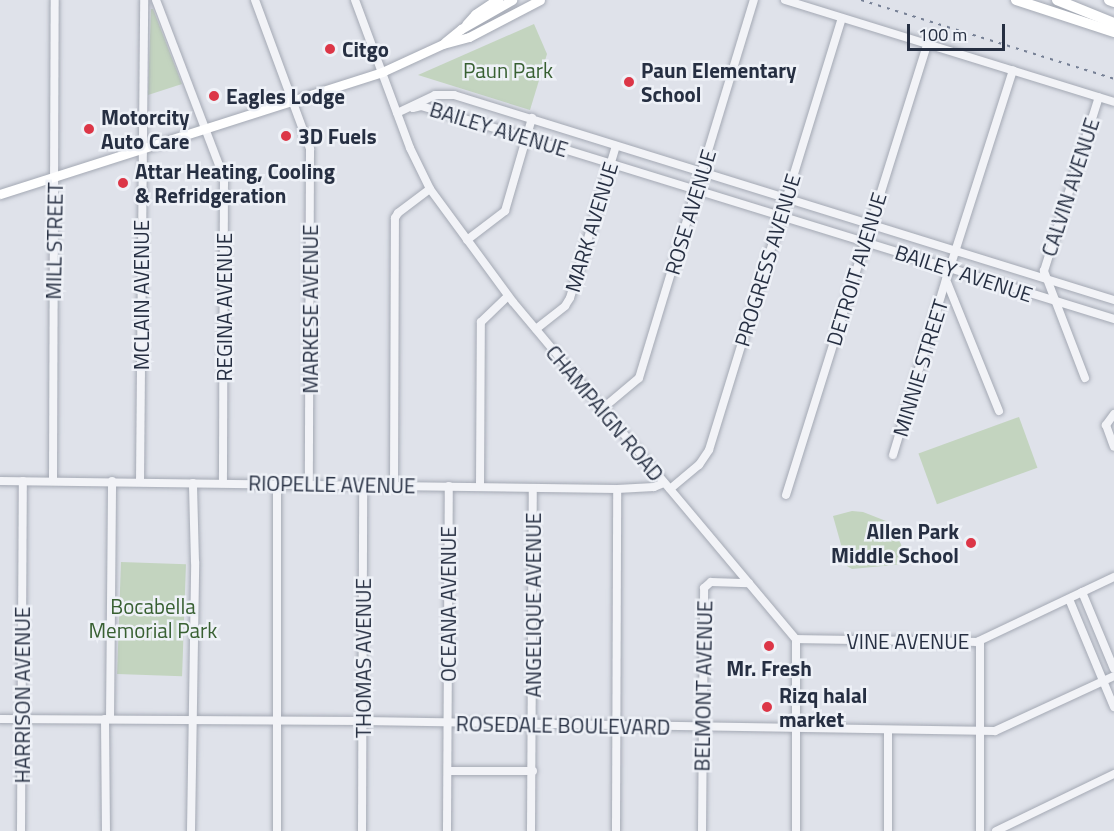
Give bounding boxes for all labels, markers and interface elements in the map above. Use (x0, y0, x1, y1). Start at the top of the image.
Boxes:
scale bar (910, 12, 1008, 50)
text: 100 m (918, 21, 967, 48)
place label: Citgo (342, 36, 389, 62)
marker: Citgo (323, 42, 337, 56)
park label: Paun Park (463, 57, 553, 83)
place label: Paun Elementary School (641, 57, 796, 107)
marker: Paun Elementary School (622, 75, 636, 89)
place label: Eagles Lodge (226, 83, 345, 109)
marker: Eagles Lodge (207, 89, 221, 103)
street label: BAILEY AVENUE (427, 96, 571, 162)
place label: Motorcity Auto Care (101, 104, 190, 154)
street label: CALVIN AVENUE (1036, 115, 1104, 259)
marker: Motorcity Auto Care (82, 122, 96, 136)
place label: 3D Fuels (298, 123, 377, 149)
marker: 3D Fuels (279, 129, 293, 143)
street label: ROSE AVENUE (659, 146, 721, 278)
place label: Attar Heating, Cooling & Refridgeration (135, 158, 335, 208)
street label: MARK AVENUE (559, 159, 623, 295)
street label: PROGRESS AVENUE (729, 171, 805, 349)
marker: Attar Heating, Cooling & Refridgeration (116, 176, 130, 190)
street label: MILL STREET (40, 182, 68, 300)
street label: DETROIT AVENUE (821, 189, 891, 349)
street label: MCLAIN AVENUE (128, 220, 154, 370)
street label: MARKESE AVENUE (297, 224, 323, 394)
street label: REGINA AVENUE (211, 233, 237, 381)
street label: BAILEY AVENUE (892, 239, 1036, 307)
street label: MINNIE STREET (887, 296, 953, 440)
street label: CHAMPAIGN ROAD (541, 340, 669, 486)
street label: RIOPELLE AVENUE (248, 470, 416, 498)
street label: ANGELIQUE AVENUE (520, 512, 546, 698)
place label: Allen Park Middle School (831, 518, 959, 568)
street label: OCEANA AVENUE (435, 526, 461, 682)
marker: Allen Park Middle School (964, 536, 978, 550)
street label: THOMAS AVENUE (350, 578, 376, 738)
park label: Bocabella Memorial Park (89, 593, 217, 643)
street label: BELMONT AVENUE (689, 600, 717, 772)
street label: HARRISON AVENUE (9, 607, 35, 783)
street label: VINE AVENUE (847, 628, 969, 654)
marker: Mr. Fresh (762, 639, 776, 653)
place label: Mr. Fresh (726, 655, 812, 681)
place label: Rizq halal market (779, 682, 867, 732)
marker: Rizq halal market (760, 700, 774, 714)
street label: ROSEDALE BOULEVARD (456, 711, 670, 739)

